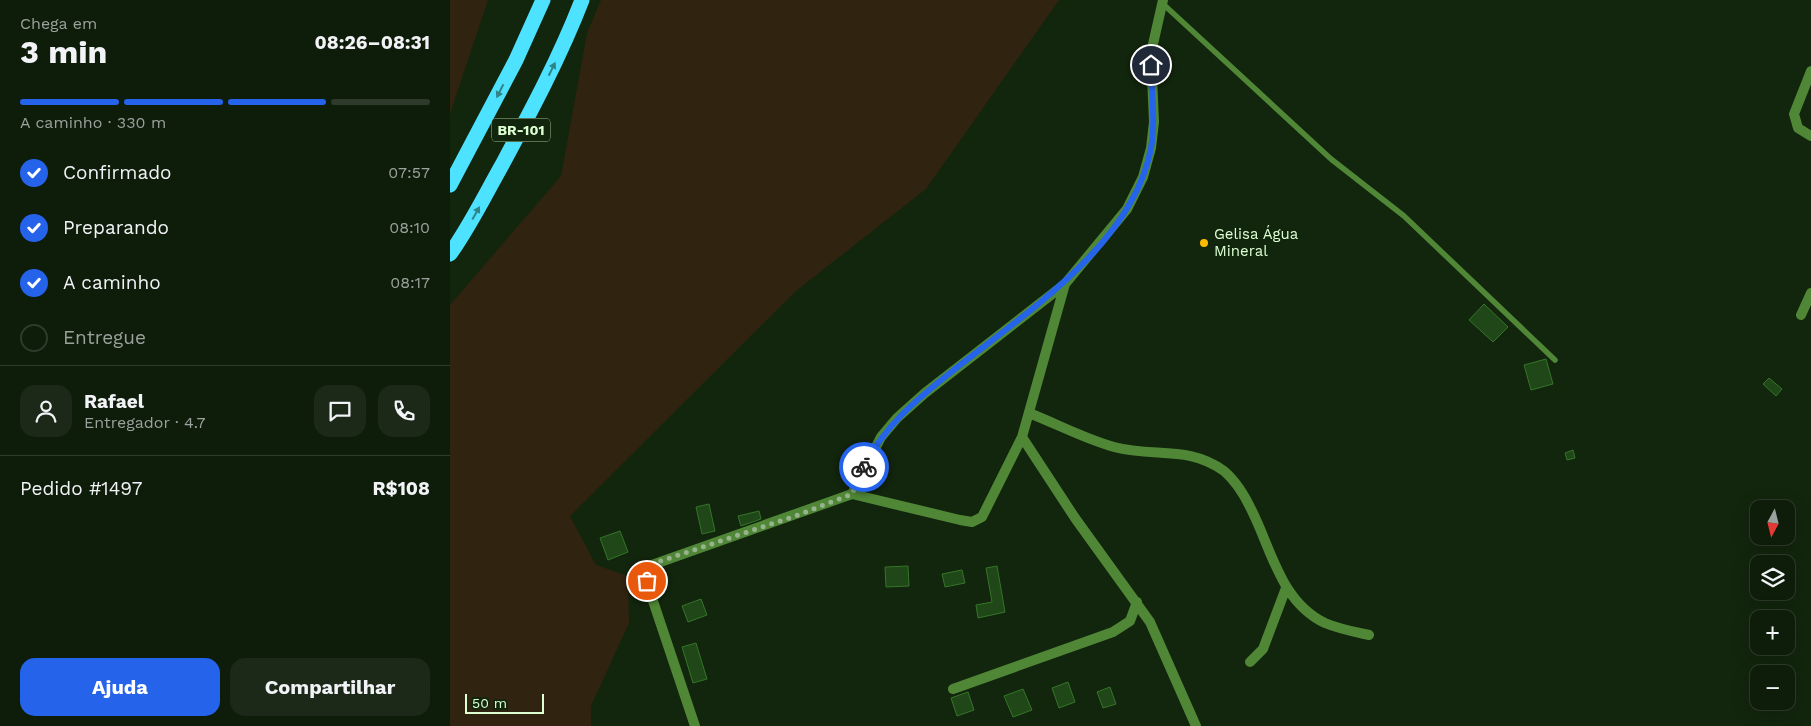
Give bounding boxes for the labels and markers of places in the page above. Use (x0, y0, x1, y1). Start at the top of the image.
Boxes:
pin (1130, 44, 1172, 86)
place label: Gelisa Água Mineral (1214, 225, 1299, 260)
marker: Gelisa Água Mineral (1198, 237, 1210, 249)
pin (626, 560, 668, 602)

